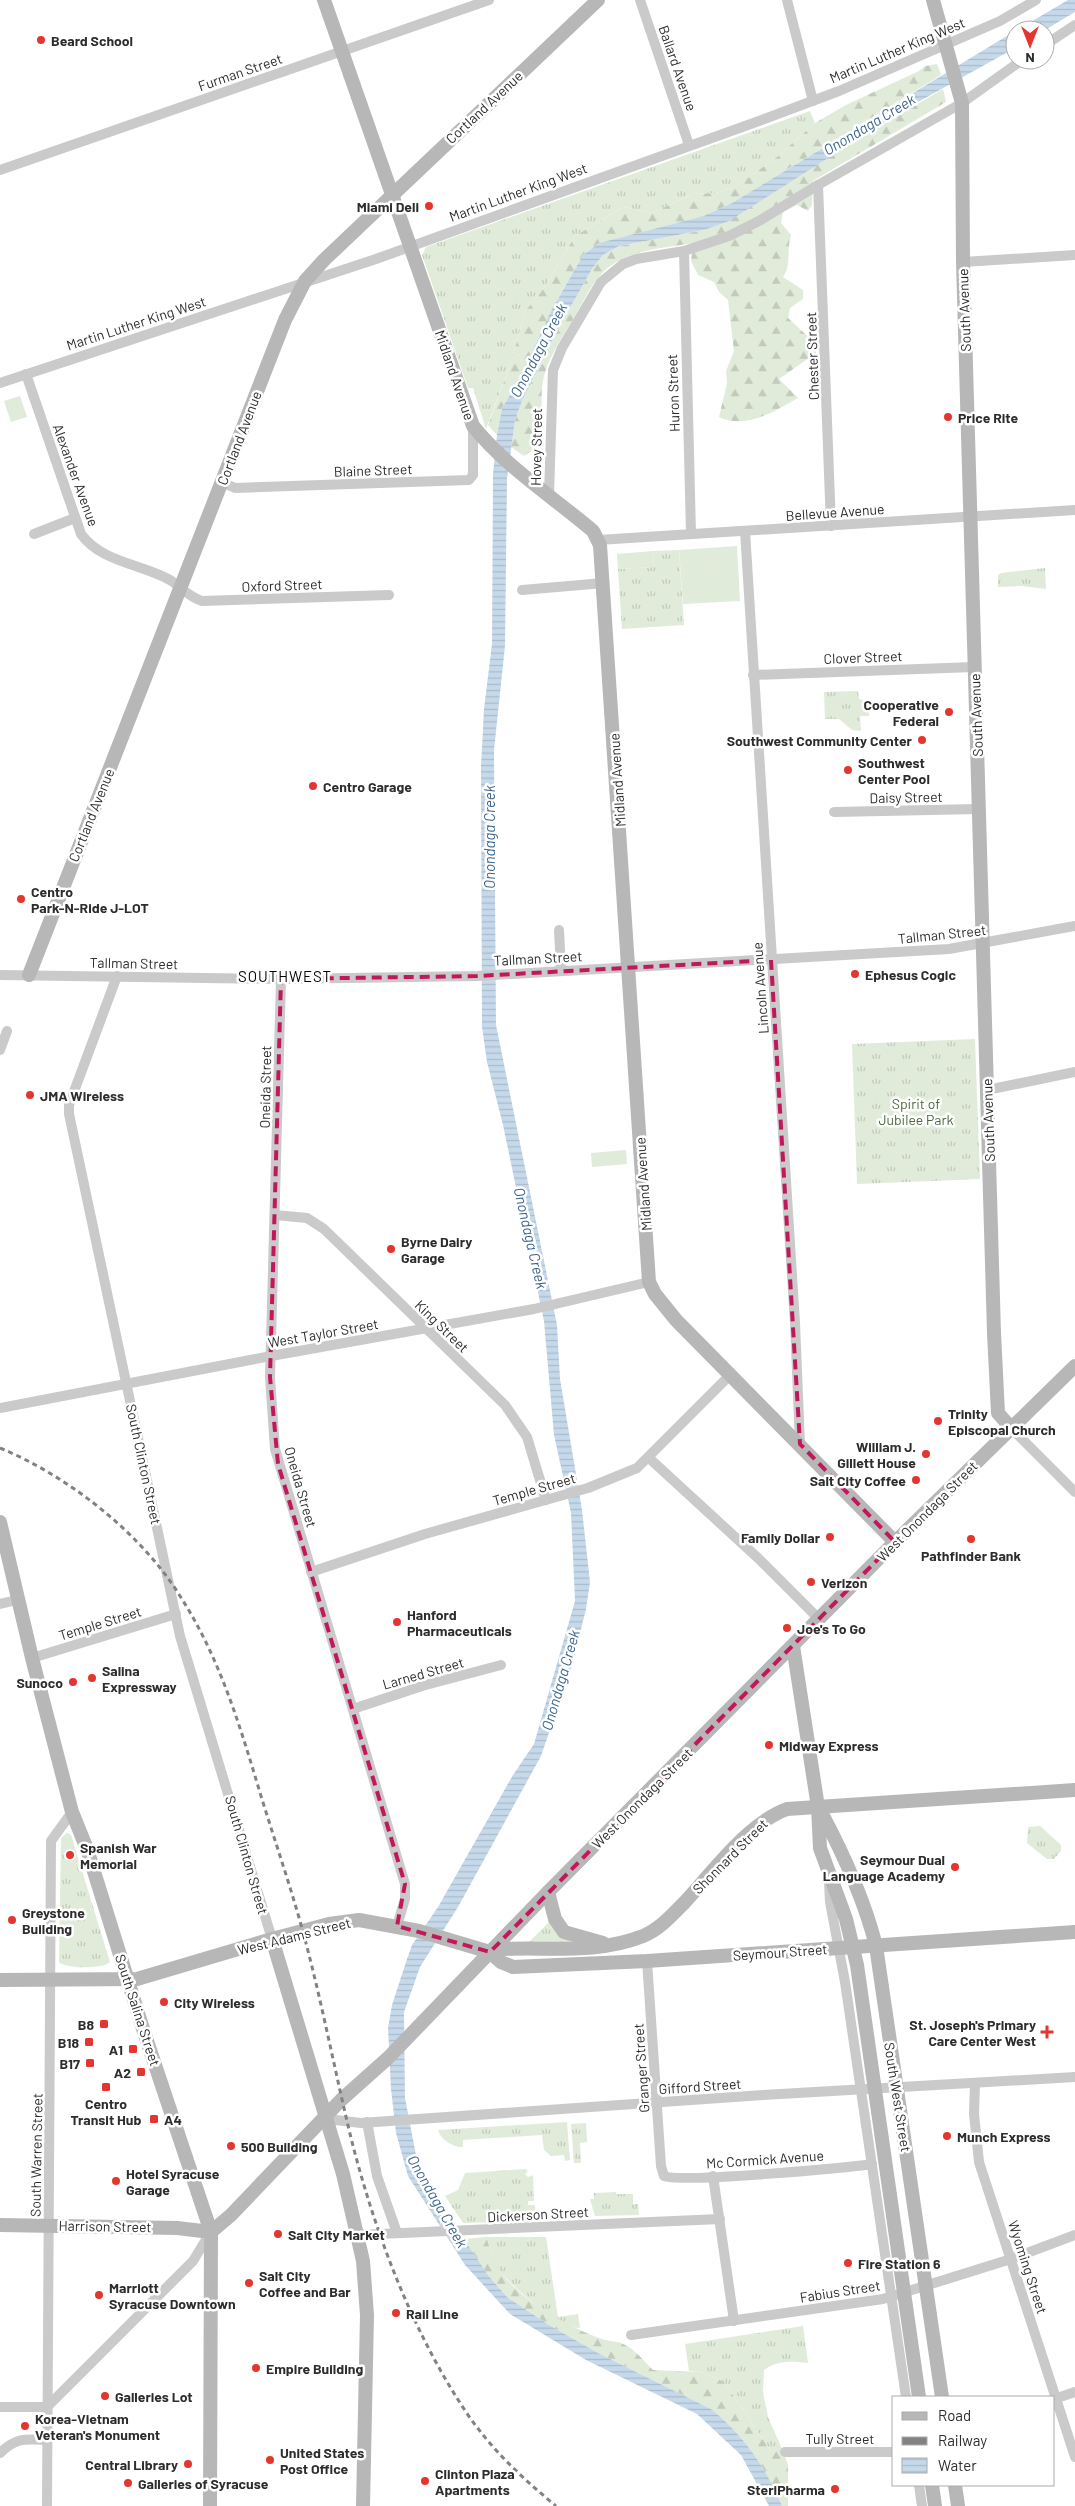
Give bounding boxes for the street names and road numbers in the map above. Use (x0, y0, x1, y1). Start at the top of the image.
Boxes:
street label: Martin Luther King West (827, 14, 967, 86)
street label: Ballard Avenue (655, 23, 701, 113)
street label: Furman Street (196, 50, 284, 94)
street label: Cortland Avenue (442, 67, 526, 147)
street label: Martin Luther King West (447, 159, 589, 225)
street label: South Avenue (954, 268, 974, 352)
street label: Martin Luther King West (64, 292, 208, 354)
street label: Chester Street (802, 311, 822, 401)
street label: Midland Avenue (432, 328, 478, 422)
street label: Huron Street (663, 354, 683, 432)
street label: Cortland Avenue (213, 389, 265, 487)
street label: Hovey Street (527, 408, 545, 486)
street label: Alexander Avenue (50, 421, 102, 529)
street label: Blaine Street (333, 460, 413, 480)
street label: Bellevue Avenue (785, 500, 885, 524)
street label: Oxford Street (241, 575, 323, 595)
street label: Clover Street (823, 647, 903, 667)
street label: South Avenue (966, 673, 986, 757)
street label: Midland Avenue (605, 733, 629, 827)
street label: Cortland Avenue (65, 766, 117, 864)
street label: Daisy Street (869, 788, 943, 806)
street label: Tallman Street (897, 921, 987, 947)
street label: Lincoln Avenue (748, 942, 772, 1034)
street label: Tallman Street (493, 947, 583, 969)
street label: Tallman Street (90, 954, 178, 972)
street label: Oneida Street (256, 1045, 274, 1129)
street label: South Avenue (978, 1078, 998, 1162)
street label: Midland Avenue (631, 1137, 655, 1231)
street label: King Street (412, 1296, 472, 1356)
street label: West Taylor Street (266, 1315, 380, 1351)
street label: South Clinton Street (123, 1402, 165, 1526)
street label: Oneida Street (281, 1445, 321, 1529)
street label: West Onondaga Street (873, 1457, 981, 1565)
street label: Temple Street (491, 1469, 577, 1509)
street label: Temple Street (57, 1602, 143, 1644)
street label: Larned Street (380, 1653, 466, 1693)
street label: West Onondaga Street (588, 1744, 696, 1852)
street label: South Clinton Street (222, 1794, 272, 1916)
street label: Shonnard Street (689, 1815, 771, 1897)
street label: West Adams Street (236, 1914, 352, 1958)
street label: Seymour Street (732, 1940, 828, 1964)
street label: South Salina Street (112, 1952, 164, 2068)
street label: Granger Street (629, 2023, 653, 2113)
street label: South West Street (881, 2041, 915, 2153)
street label: Gifford Street (658, 2075, 742, 2097)
street label: South Warren Street (26, 2093, 46, 2217)
street label: Mc Cormick Avenue (706, 2146, 824, 2172)
street label: Dickerson Street (487, 2203, 589, 2225)
street label: Harrison Street (58, 2217, 152, 2235)
street label: Wyoming Street (1005, 2218, 1051, 2316)
street label: Fabius Street (799, 2276, 881, 2306)
street label: Tully Street (806, 2430, 874, 2447)

